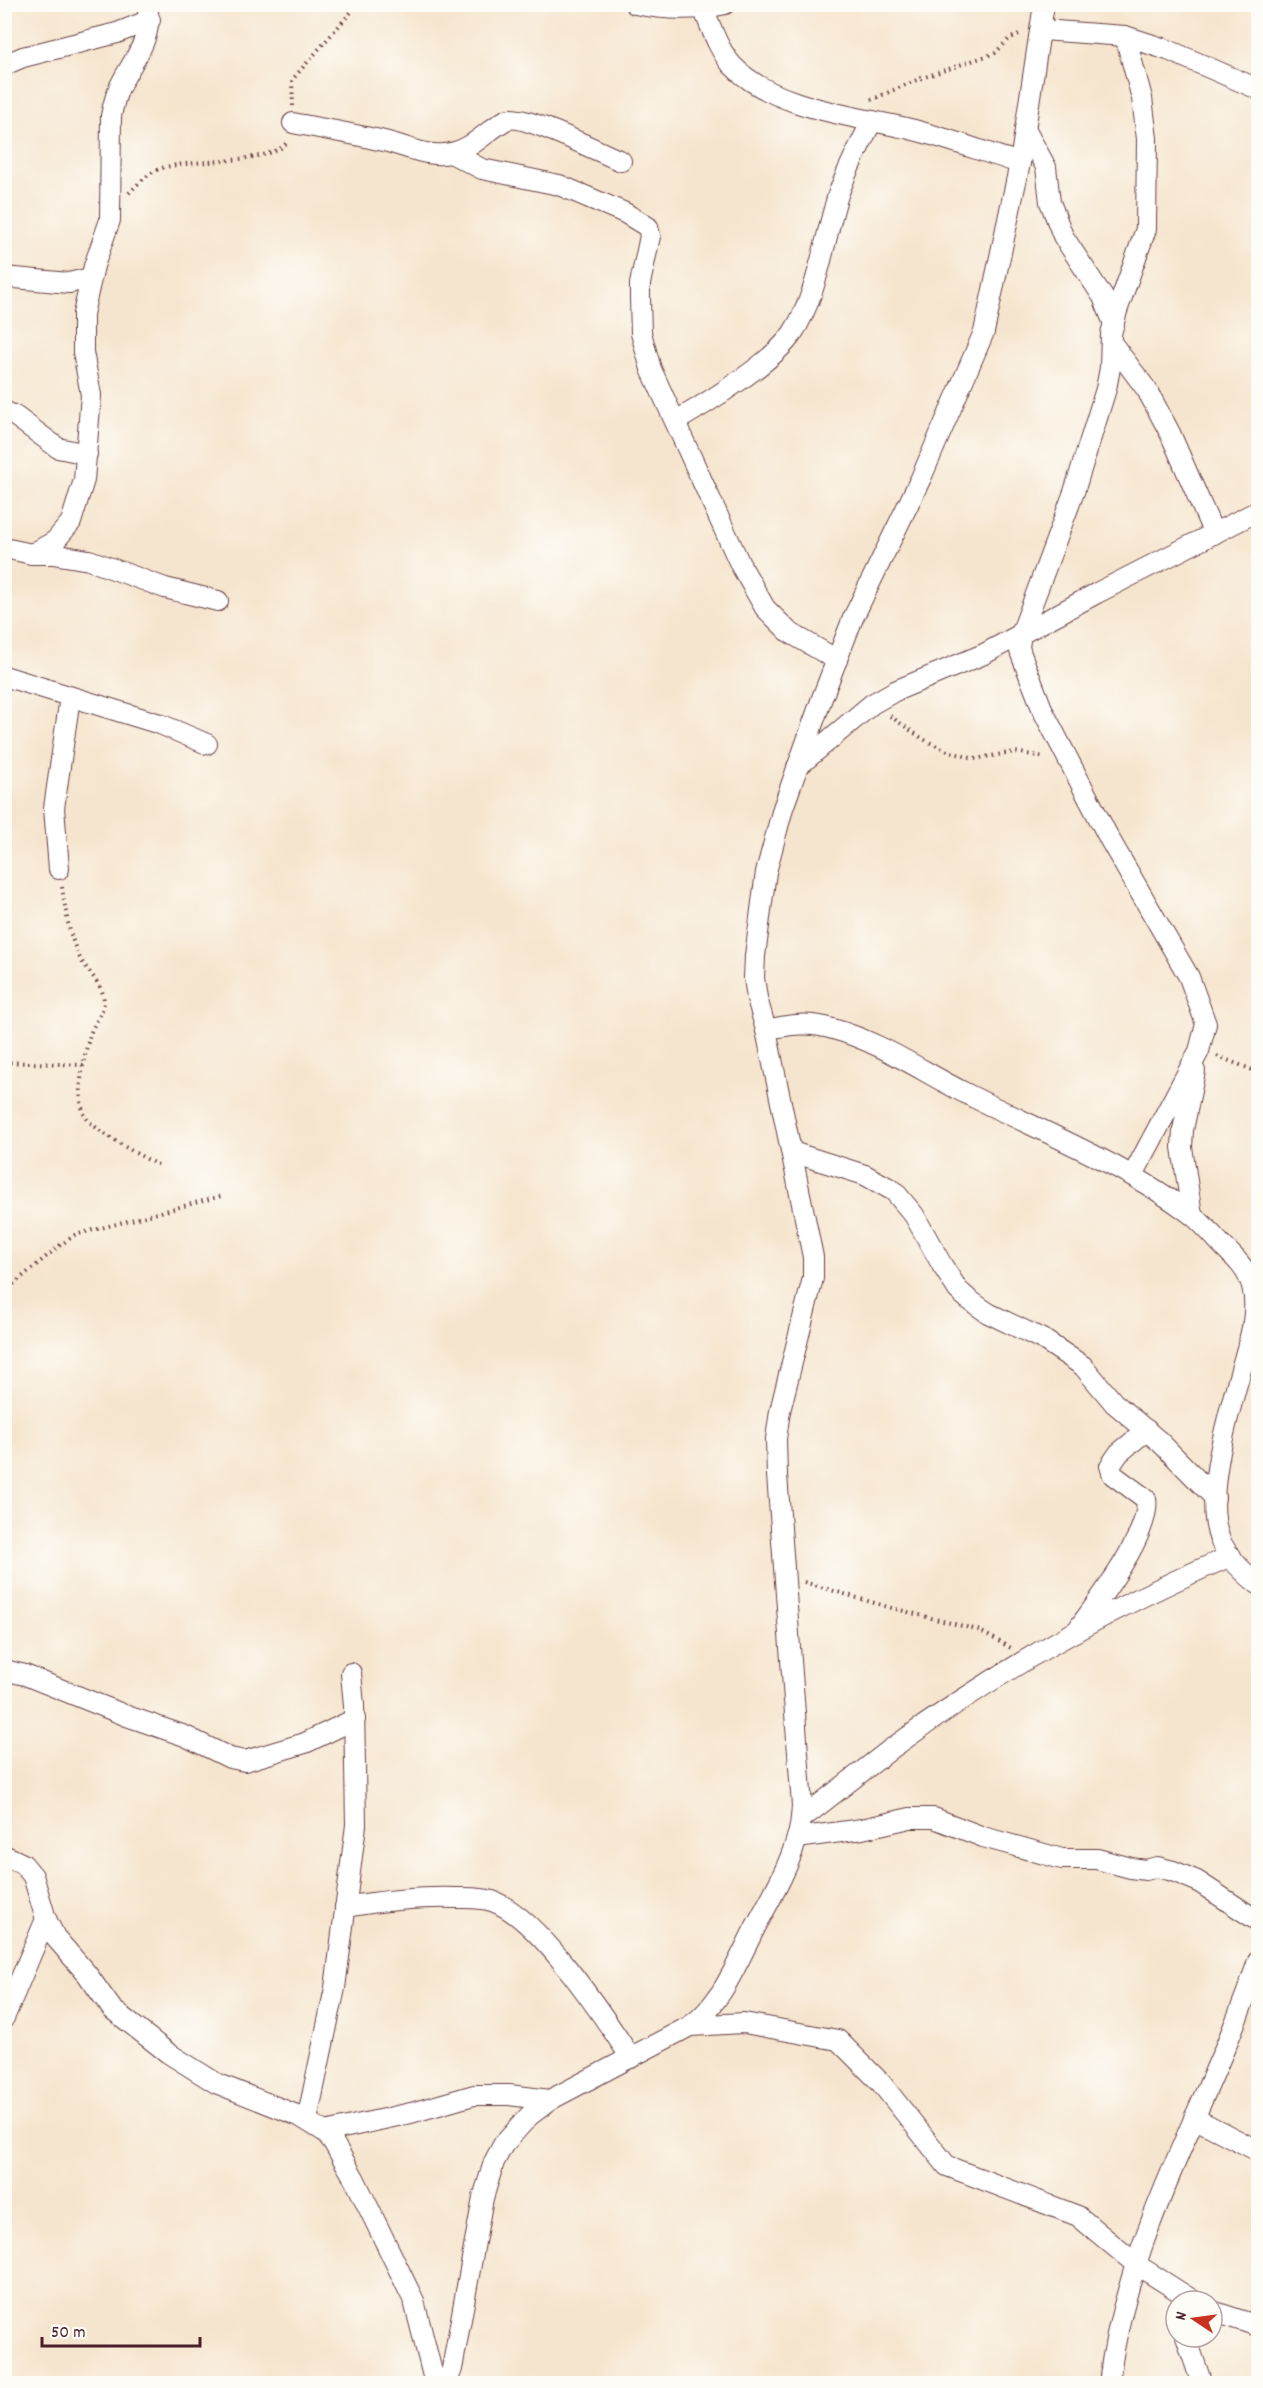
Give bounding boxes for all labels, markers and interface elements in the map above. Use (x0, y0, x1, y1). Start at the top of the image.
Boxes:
north arrow (1164, 2289, 1224, 2349)
scale bar (42, 2310, 200, 2348)
text: N (1170, 2310, 1194, 2323)
text: 50 m (51, 2321, 86, 2346)

